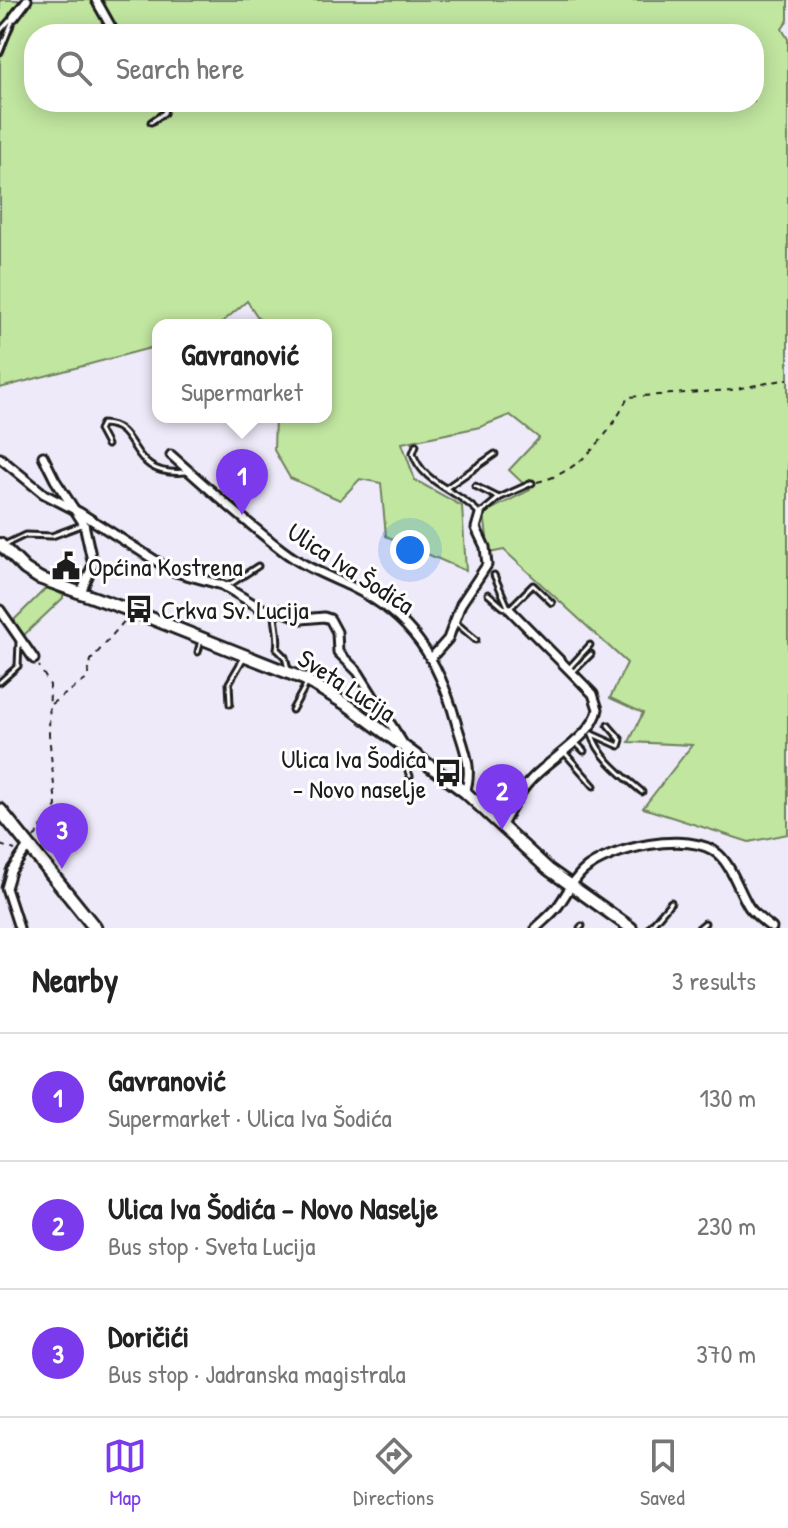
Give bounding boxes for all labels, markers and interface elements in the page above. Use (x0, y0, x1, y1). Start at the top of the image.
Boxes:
search box (24, 24, 764, 112)
icon: search (52, 46, 96, 90)
text: Search here (116, 48, 244, 88)
popup (152, 319, 332, 423)
text: Gavranović (181, 334, 299, 374)
text: Supermarket (181, 374, 303, 409)
pin: 1 (216, 449, 268, 515)
street label: Ulica Iva Šodića (281, 514, 421, 622)
your location (390, 530, 430, 570)
place label: Općina Kostrena (88, 549, 243, 584)
public building icon: Općina Kostrena (51, 551, 81, 581)
place label: Crkva Sv. Lucija (161, 592, 309, 627)
bus stop icon: Crkva Sv. Lucija (124, 594, 154, 624)
street label: Sveta Lucija (291, 640, 403, 730)
place label: Ulica Iva Šodića - Novo naselje (281, 741, 426, 806)
bus stop icon: Ulica Iva Šodića - Novo naselje (433, 758, 463, 788)
pin: 2 (476, 764, 528, 830)
pin: 3 (36, 803, 88, 869)
text: Nearby (32, 957, 118, 1003)
text: 3 results (672, 963, 756, 998)
text: Gavranović (108, 1060, 225, 1100)
text: 1 (53, 1080, 63, 1115)
text: 130 m (700, 1080, 756, 1115)
text: Supermarket · Ulica Iva Šodića (108, 1100, 392, 1135)
text: Ulica Iva Šodića - Novo Naselje (108, 1188, 438, 1228)
text: 2 (52, 1208, 64, 1243)
text: 230 m (697, 1208, 756, 1243)
text: Bus stop · Sveta Lucija (108, 1228, 315, 1263)
text: Doričići (108, 1316, 189, 1356)
text: 3 (52, 1336, 64, 1371)
text: 370 m (696, 1336, 756, 1371)
text: Bus stop · Jadranska magistrala (108, 1356, 406, 1391)
tab: Map (103, 1434, 147, 1512)
tab: Directions (353, 1434, 434, 1512)
tab: Saved (640, 1434, 685, 1512)

